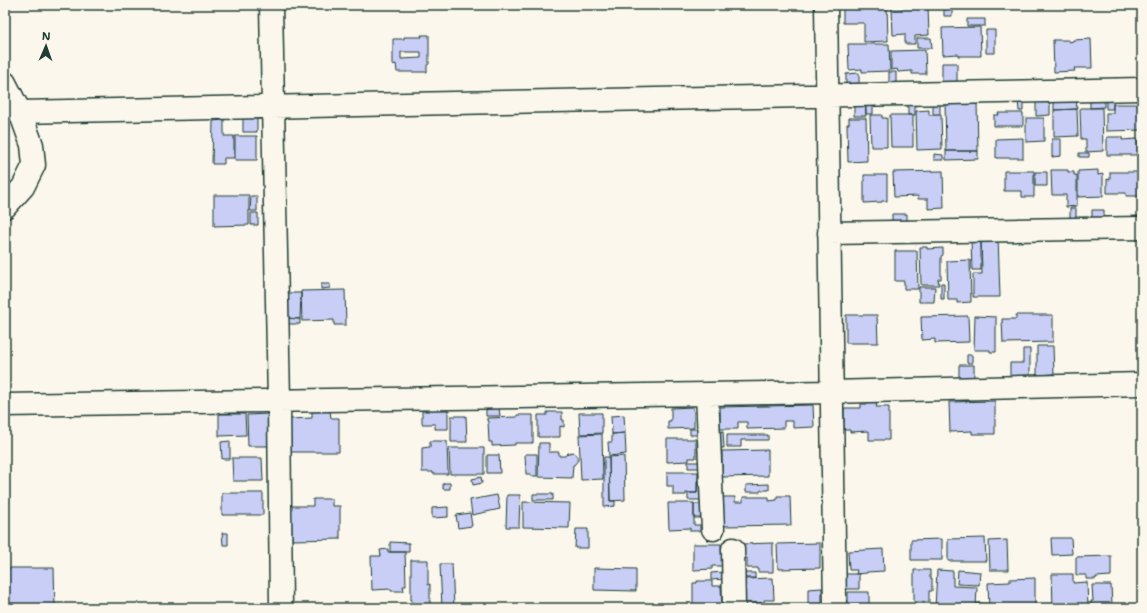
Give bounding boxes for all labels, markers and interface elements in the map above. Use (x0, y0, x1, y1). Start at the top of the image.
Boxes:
north arrow (26, 26, 66, 66)
text: N (42, 29, 51, 44)

